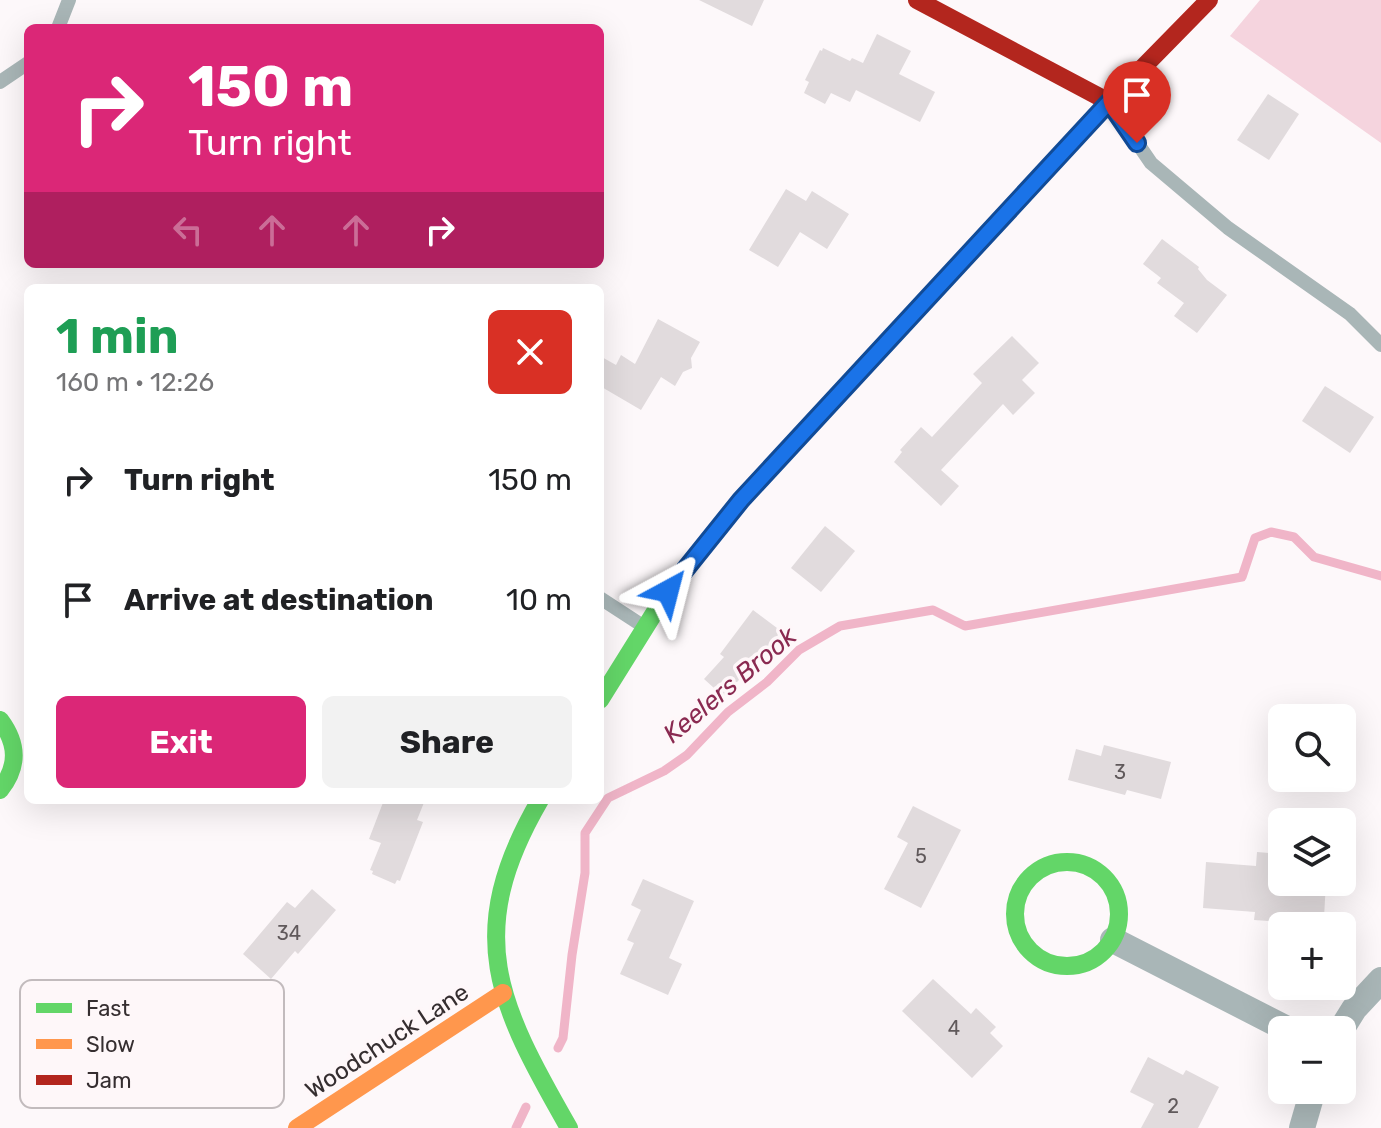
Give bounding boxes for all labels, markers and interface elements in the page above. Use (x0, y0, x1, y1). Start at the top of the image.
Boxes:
text: 150 m (188, 54, 353, 120)
icon: right (56, 56, 160, 160)
pin (1103, 61, 1171, 143)
icon: arrive (1115, 73, 1159, 117)
text: Turn right (188, 121, 352, 164)
icon: left (166, 208, 210, 252)
icon: ahead (250, 208, 294, 252)
icon: ahead (334, 208, 378, 252)
icon: right (418, 208, 462, 252)
text: 1 min (56, 308, 179, 365)
button: close (488, 310, 572, 394)
text: 160 m · 12:26 (56, 367, 214, 398)
icon: right (56, 458, 100, 502)
text: Turn right (124, 462, 275, 498)
text: 150 m (488, 462, 572, 498)
position arrow (626, 549, 710, 633)
icon: arrive (56, 578, 100, 622)
text: Arrive at destination (124, 582, 434, 618)
text: 10 m (506, 582, 572, 618)
water label: Keelers Brook (657, 620, 803, 750)
button: Exit (56, 696, 306, 788)
button: Share (322, 696, 572, 788)
map controls (1268, 704, 1356, 1104)
button: search (1268, 704, 1356, 792)
house number: 3 (1114, 760, 1126, 784)
button: layers (1268, 808, 1356, 896)
house number: 5 (915, 844, 927, 868)
button: + (1268, 912, 1356, 1000)
house number: 34 (277, 921, 301, 945)
street label: Woodchuck Lane (300, 978, 474, 1104)
legend (20, 980, 284, 1108)
text: Fast (86, 995, 131, 1022)
house number: 4 (948, 1016, 960, 1040)
button: − (1268, 1016, 1356, 1104)
text: Slow (86, 1031, 135, 1058)
text: Jam (86, 1067, 132, 1094)
house number: 2 (1167, 1094, 1179, 1118)

